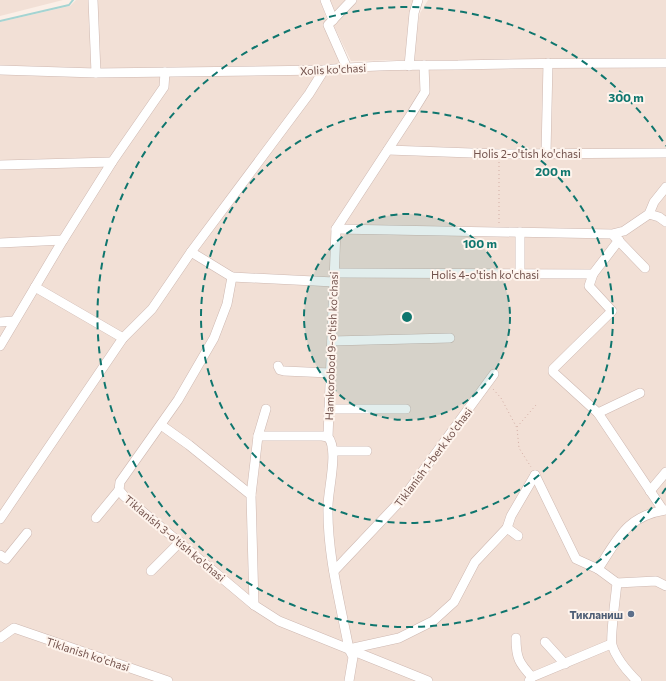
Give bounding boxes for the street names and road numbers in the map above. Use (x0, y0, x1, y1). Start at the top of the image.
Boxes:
street label: Xolis ko'chasi (300, 61, 367, 77)
street label: Holis 2-o'tish ko'chasi (473, 147, 581, 160)
street label: Holis 4-o'tish ko'chasi (431, 268, 539, 281)
street label: Hamkorobod 9-o'tish ko'chasi (322, 271, 340, 421)
street label: Tiklanish 1-berk ko'chasi (391, 405, 475, 509)
street label: Tiklanish 3-o'tish ko'chasi (122, 492, 228, 584)
street label: Tiklanish ko'chasi (45, 634, 131, 674)

